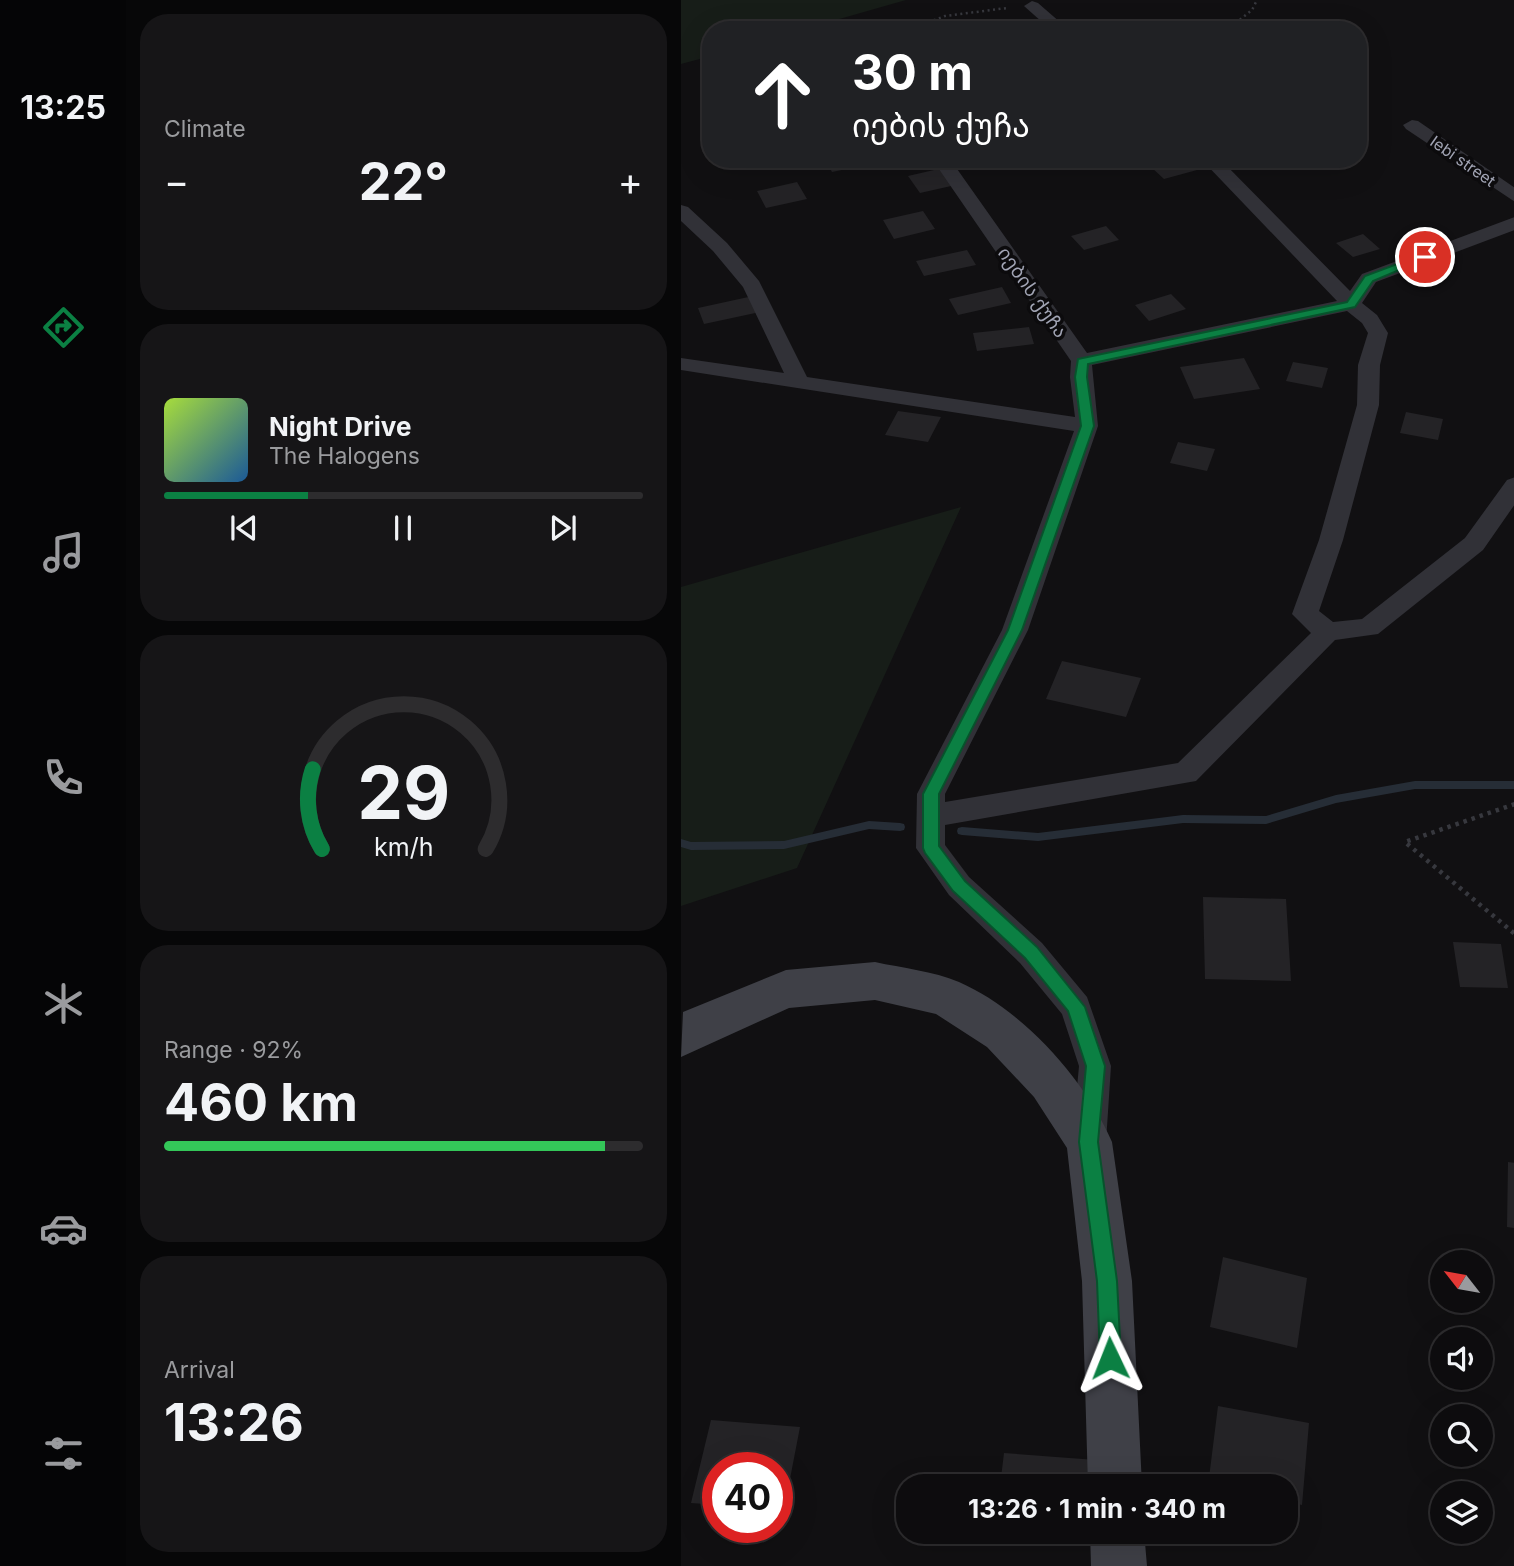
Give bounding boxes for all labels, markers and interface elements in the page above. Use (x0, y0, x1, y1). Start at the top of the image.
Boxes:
text: 30 m (852, 43, 973, 102)
icon: ahead (737, 49, 828, 140)
text: 13:25 (20, 88, 106, 127)
text: იების ქუჩა (852, 106, 1030, 145)
text: Climate (164, 115, 246, 143)
street label: Iebi street (1426, 131, 1500, 191)
text: 22° (359, 150, 448, 213)
text: − (164, 158, 189, 204)
text: + (618, 158, 643, 204)
pin (1395, 227, 1455, 287)
icon: arrive (1406, 238, 1444, 276)
street label: იების ქუჩა (993, 242, 1072, 342)
icon: directions (39, 303, 88, 352)
text: Night Drive (269, 411, 411, 442)
text: The Halogens (269, 442, 420, 470)
icon: previous (225, 509, 263, 547)
icon: pause (384, 509, 422, 547)
icon: next (544, 509, 582, 547)
icon: music (39, 528, 88, 577)
text: 29 (357, 748, 450, 837)
icon: phone (39, 753, 88, 802)
text: km/h (374, 832, 433, 862)
icon: climate (39, 979, 88, 1028)
text: Range · 92% (164, 1036, 303, 1064)
text: 460 km (164, 1071, 358, 1134)
icon: car (39, 1204, 88, 1253)
north arrow (1430, 1250, 1493, 1312)
map controls (1430, 1250, 1493, 1544)
position arrow (1073, 1321, 1147, 1395)
button: sound (1430, 1327, 1493, 1390)
text: Arrival (164, 1356, 235, 1384)
text: 13:26 (164, 1391, 304, 1454)
button: search (1430, 1404, 1493, 1467)
icon: filters (39, 1429, 88, 1478)
speed limit sign: 40 (702, 1452, 793, 1543)
button: layers (1430, 1481, 1493, 1544)
text: 13:26 · 1 min · 340 m (968, 1493, 1226, 1524)

